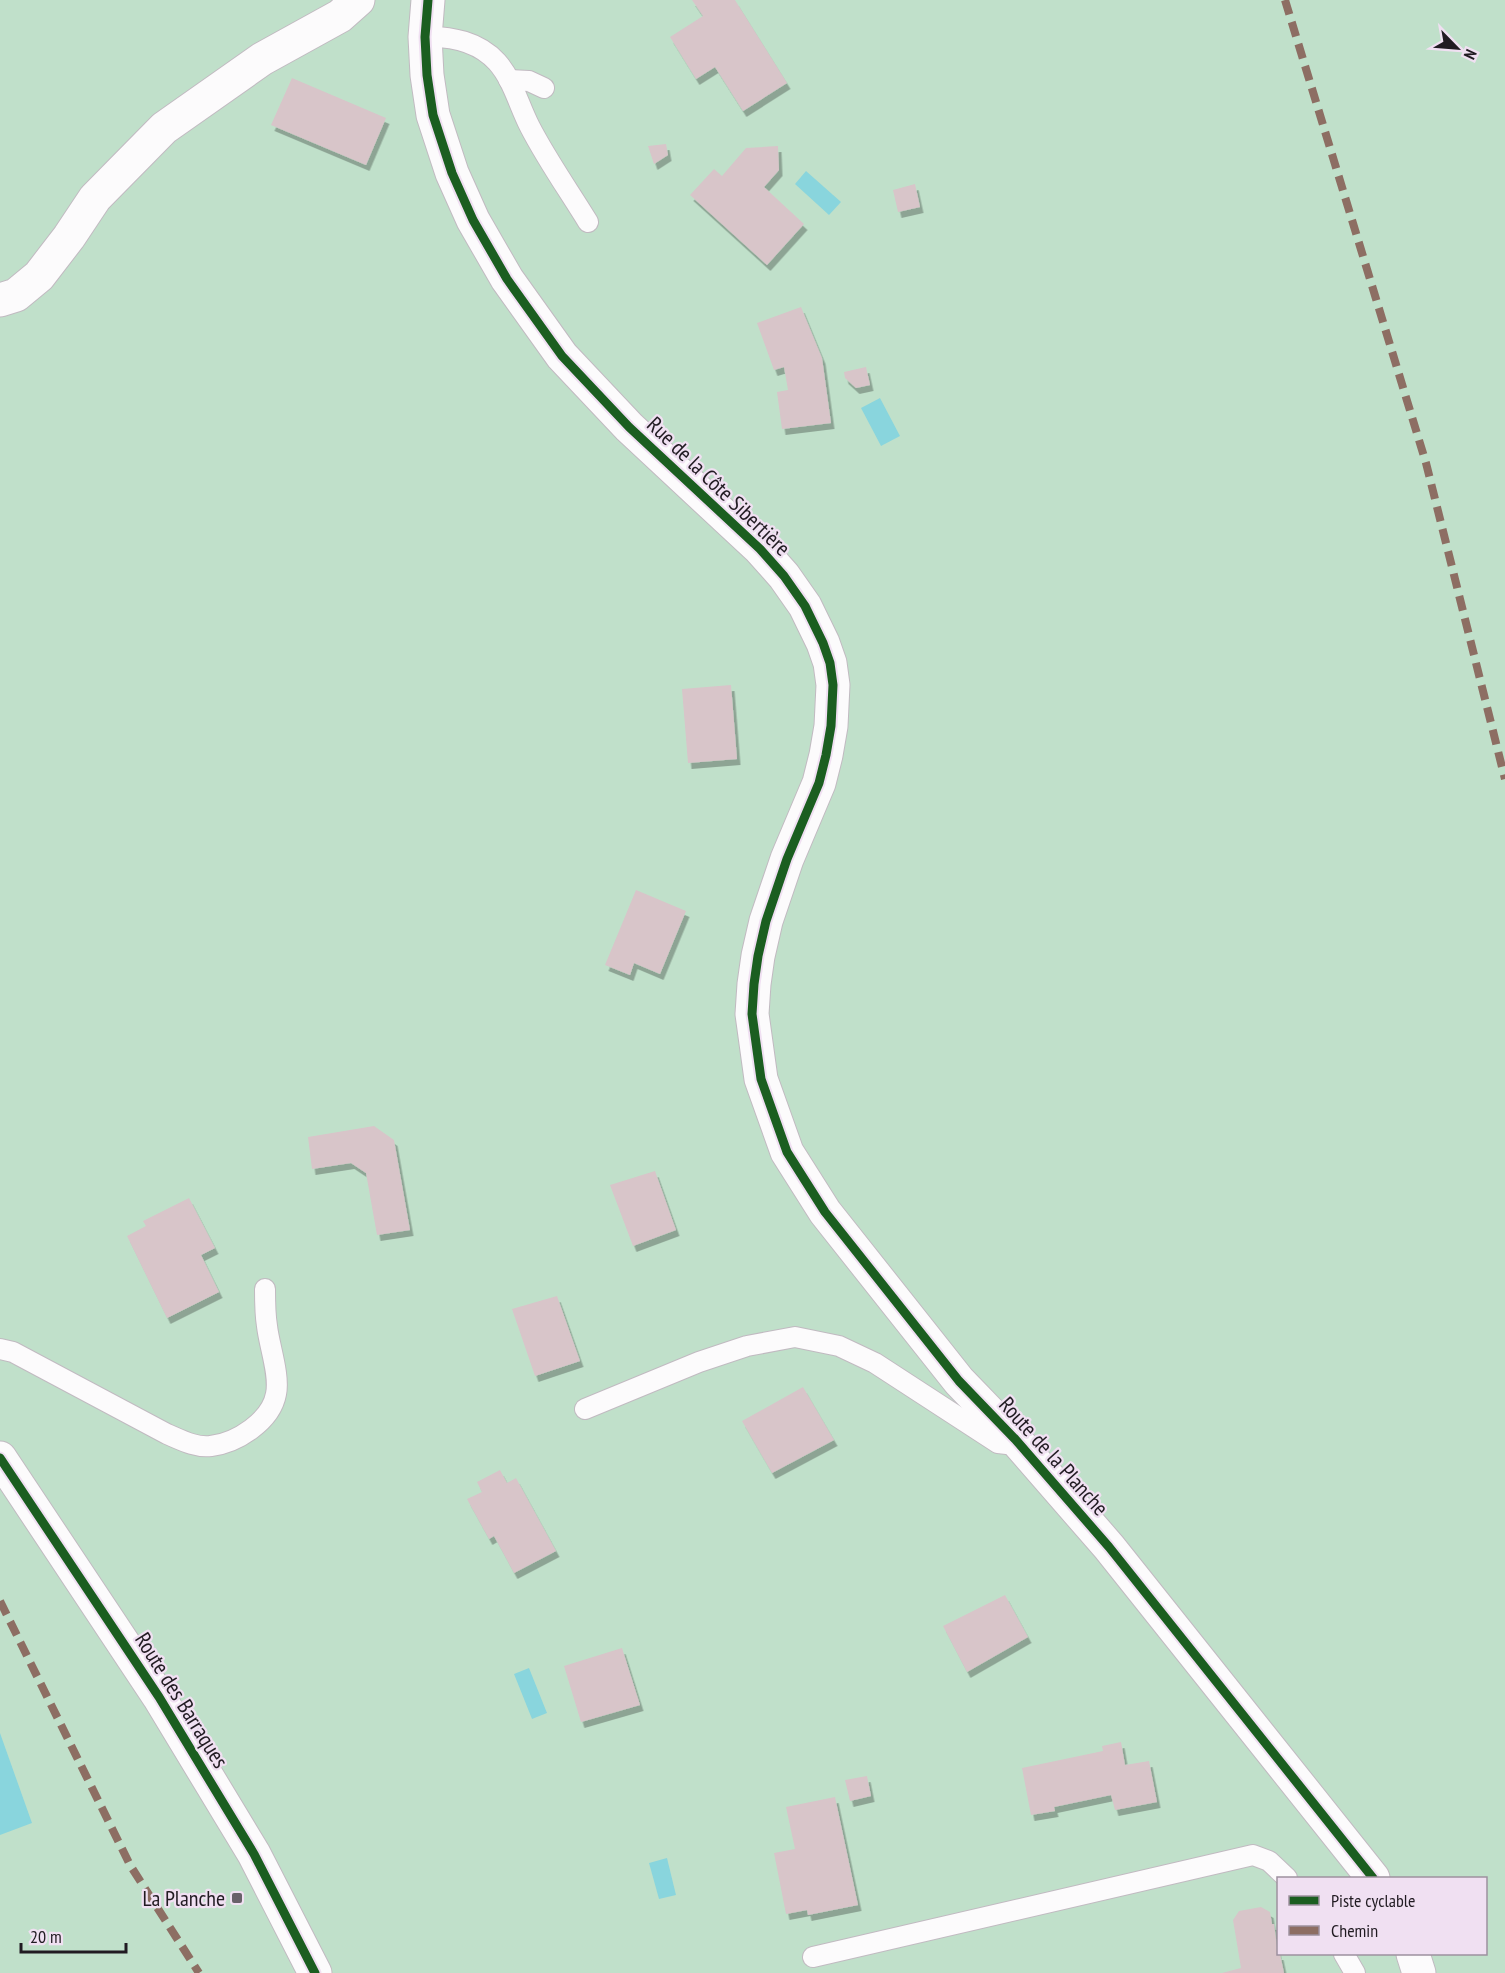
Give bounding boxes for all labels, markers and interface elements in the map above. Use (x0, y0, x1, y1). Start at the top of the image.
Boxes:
north arrow (1427, 18, 1487, 78)
text: N (1460, 46, 1481, 62)
street label: Rue de la Côte Sibertière (641, 410, 797, 562)
street label: Route de la Planche (993, 1391, 1115, 1521)
street label: Route des Barraques (129, 1627, 235, 1773)
legend (1277, 1877, 1487, 1955)
place label: La Planche (143, 1884, 225, 1912)
text: Piste cyclable (1331, 1889, 1415, 1912)
marker: La Planche (230, 1891, 244, 1905)
scale bar (21, 1916, 126, 1954)
text: Chemin (1331, 1919, 1378, 1942)
text: 20 m (30, 1925, 62, 1948)

